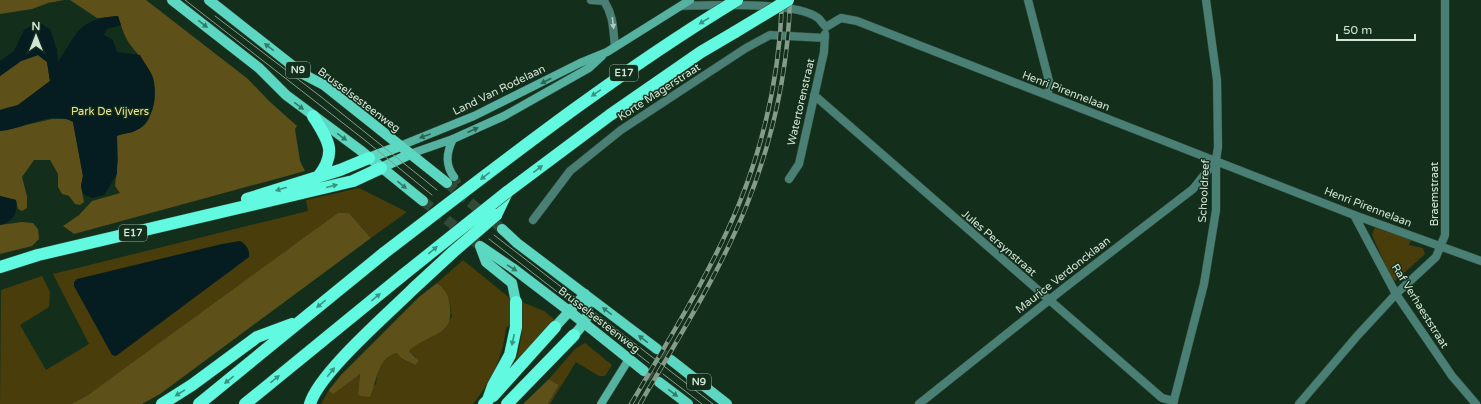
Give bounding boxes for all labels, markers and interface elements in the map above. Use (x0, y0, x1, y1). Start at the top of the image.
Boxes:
north arrow (16, 16, 56, 56)
scale bar (1337, 16, 1415, 42)
one-way arrow (610, 17, 616, 29)
one-way arrow (698, 17, 710, 24)
text: N (32, 20, 40, 33)
one-way arrow (198, 20, 208, 28)
text: 50 m (1343, 23, 1372, 37)
one-way arrow (264, 43, 275, 52)
street label: Watertorenstraat (785, 57, 817, 147)
street label: Korte Magerstraat (615, 60, 703, 124)
road number: N9 (286, 62, 310, 78)
street label: Land Van Rodelaan (451, 62, 547, 118)
street label: Brusselsesteenweg (315, 65, 403, 135)
road number: E17 (610, 65, 638, 81)
street label: Henri Pirennelaan (1020, 68, 1112, 114)
one-way arrow (540, 77, 552, 84)
one-way arrow (591, 89, 601, 97)
one-way arrow (294, 102, 305, 110)
park label: Park De Vijvers (71, 105, 149, 118)
one-way arrow (467, 127, 478, 133)
one-way arrow (336, 133, 347, 141)
one-way arrow (419, 133, 431, 139)
street label: Schooldreef (1196, 158, 1212, 223)
street label: Braemstraat (1428, 162, 1441, 226)
one-way arrow (532, 165, 543, 173)
one-way arrow (480, 171, 491, 180)
one-way arrow (396, 181, 407, 189)
one-way arrow (326, 183, 338, 189)
street label: Henri Pirennelaan (1322, 184, 1414, 230)
one-way arrow (274, 186, 286, 192)
street label: Jules Persynstraat (959, 207, 1039, 279)
road number: E17 (119, 225, 147, 241)
street label: Maurice Verdoncklaan (1013, 234, 1113, 316)
one-way arrow (427, 246, 438, 255)
street label: Raf Verhaeststraat (1389, 261, 1451, 351)
one-way arrow (507, 264, 517, 272)
street label: Brusselsesteenweg (556, 284, 642, 356)
one-way arrow (371, 293, 381, 302)
one-way arrow (316, 300, 327, 309)
one-way arrow (602, 307, 613, 316)
one-way arrow (510, 334, 516, 347)
one-way arrow (638, 335, 649, 343)
one-way arrow (326, 366, 335, 377)
road number: N9 (687, 374, 711, 390)
one-way arrow (270, 375, 281, 384)
one-way arrow (223, 376, 234, 385)
one-way arrow (174, 389, 186, 396)
one-way arrow (668, 389, 679, 397)

